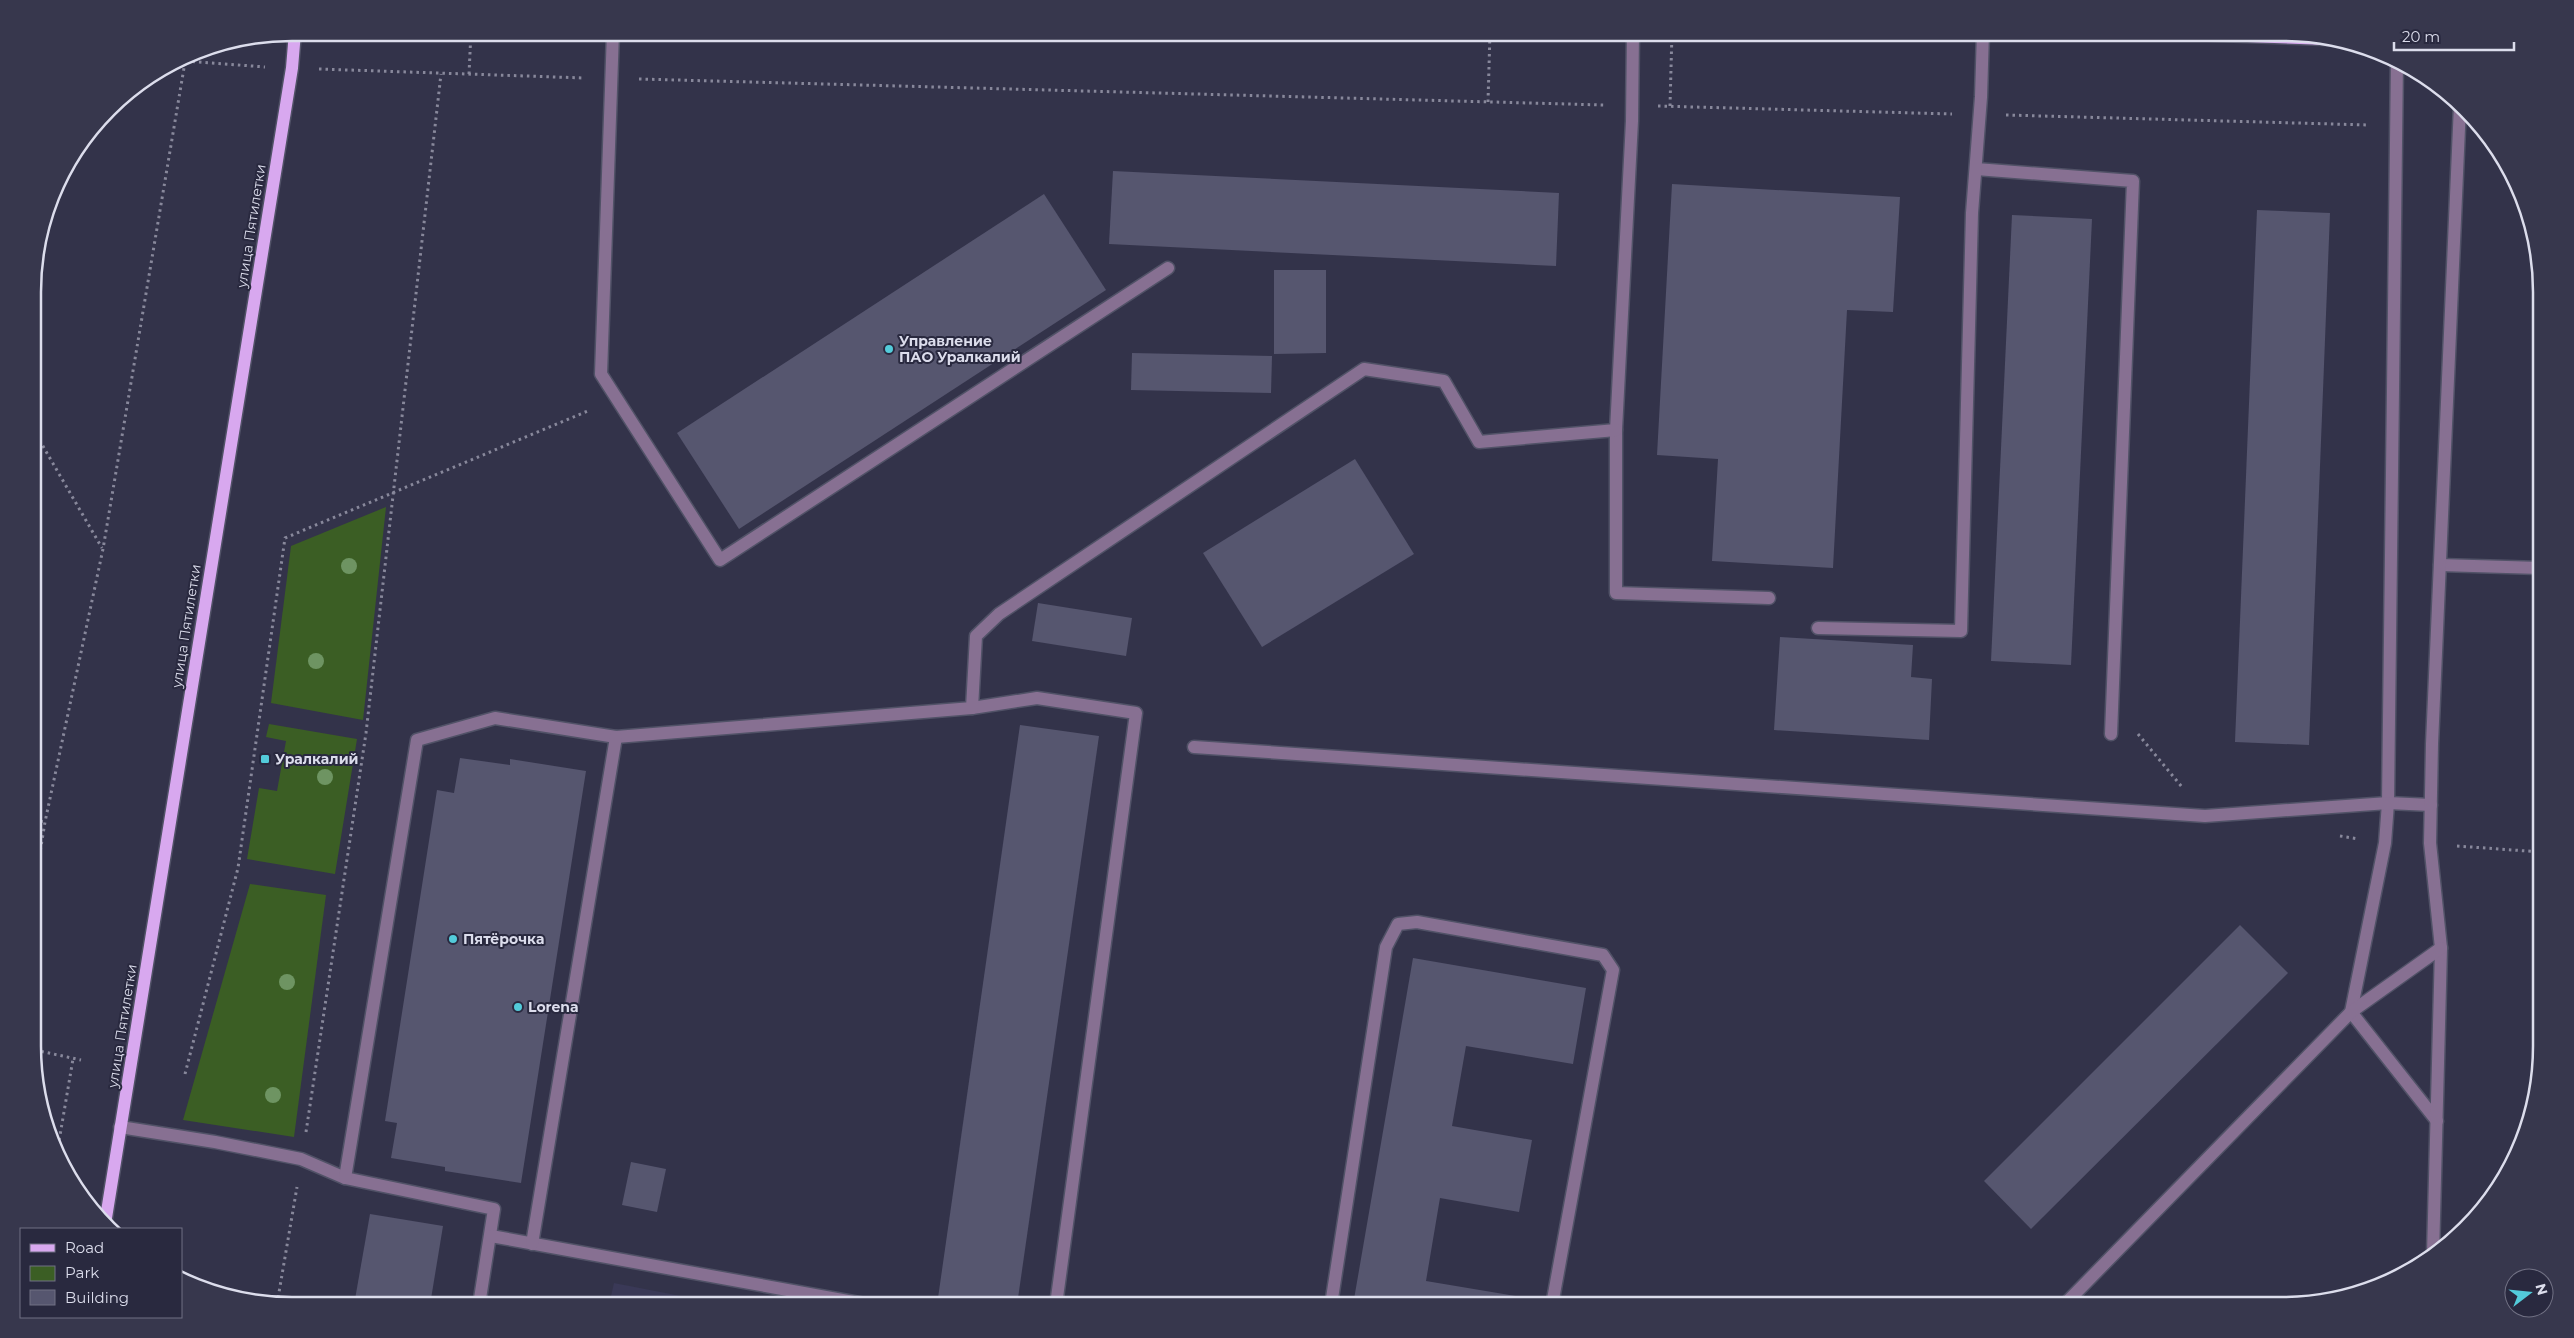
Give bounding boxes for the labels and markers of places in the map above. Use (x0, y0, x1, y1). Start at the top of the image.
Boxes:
place label: Управление ПАО Уралкалий (899, 332, 1021, 366)
marker: Управление ПАО Уралкалий (883, 343, 895, 355)
place label: Уралкалий (275, 750, 359, 768)
marker: Уралкалий (259, 753, 271, 765)
place label: Пятёрочка (463, 930, 544, 948)
marker: Пятёрочка (447, 933, 459, 945)
place label: Lorena (528, 998, 579, 1016)
marker: Lorena (512, 1001, 524, 1013)

